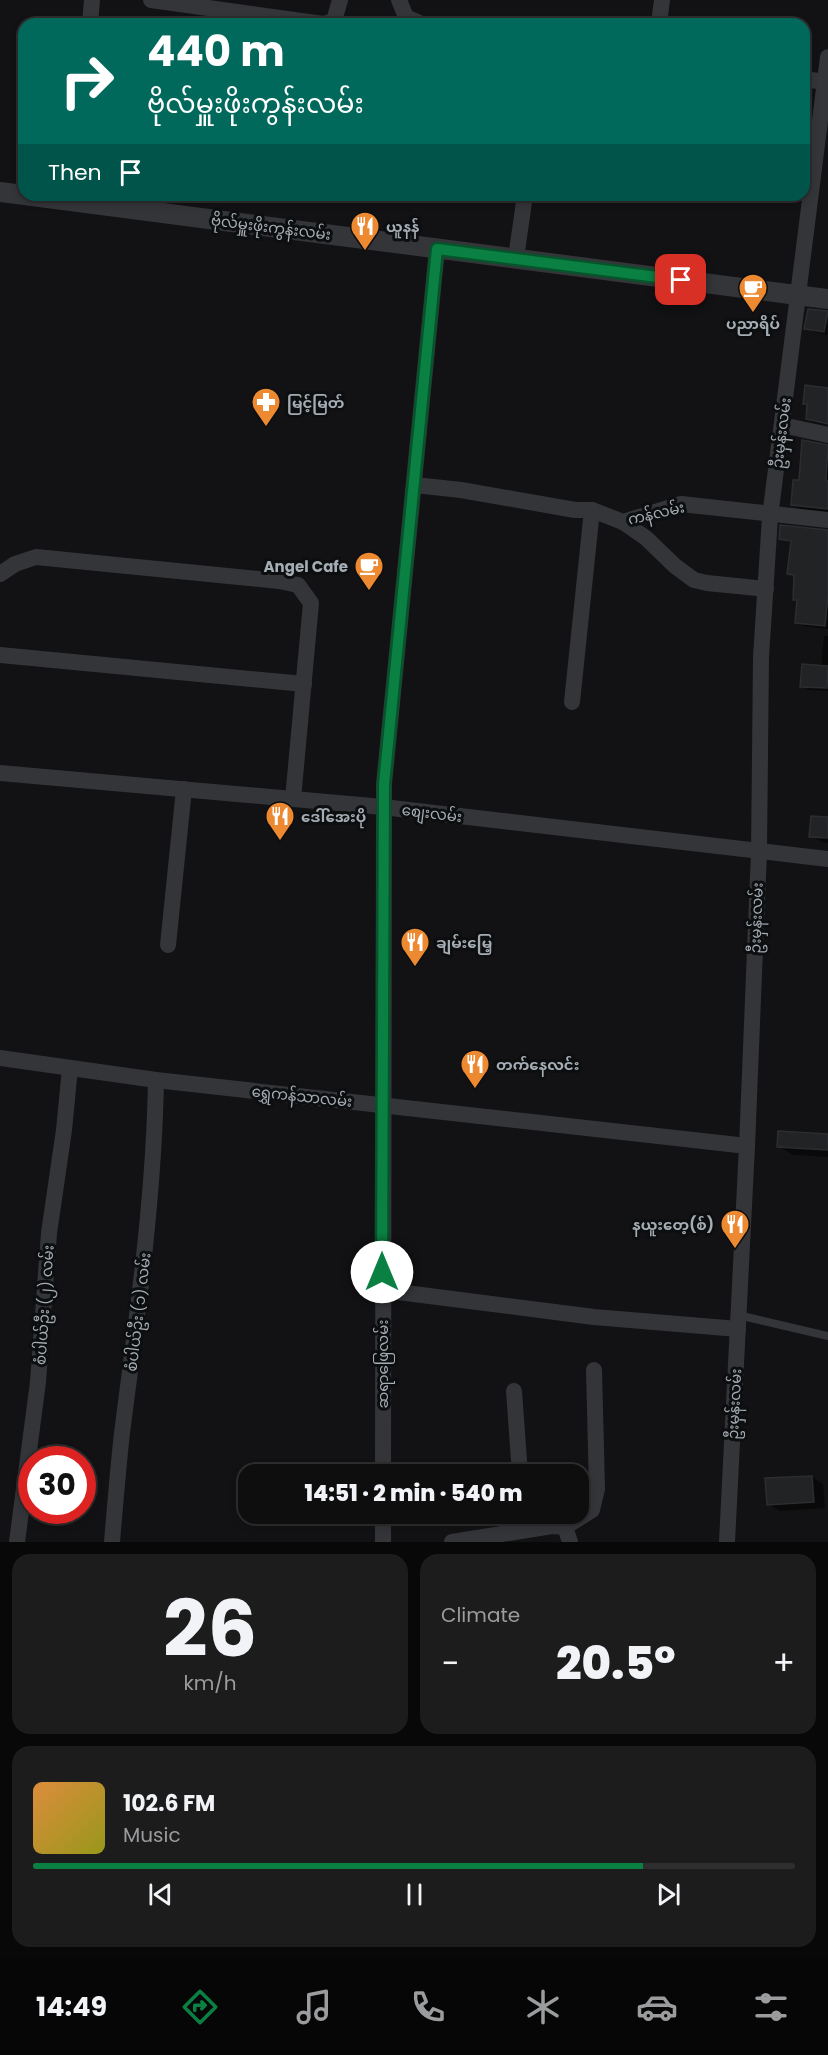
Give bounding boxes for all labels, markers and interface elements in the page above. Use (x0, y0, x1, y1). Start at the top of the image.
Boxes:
text: 440 m (147, 22, 285, 81)
icon: right (48, 42, 126, 120)
text: ဗိုလ်မှူးဖိုးကွန်းလမ်း (147, 85, 364, 122)
icon: arrive (114, 156, 147, 189)
text: Then (48, 157, 102, 188)
street label: ဗိုလ်မှူးဖိုးကွန်းလမ်း (210, 209, 332, 247)
restaurant icon: ယူနန် (349, 210, 381, 252)
place label: ယူနန် (386, 216, 419, 239)
pin (655, 254, 706, 305)
icon: arrive (664, 263, 697, 296)
cafe icon: ပညာရိပ် (737, 272, 769, 314)
place label: ပညာရိပ် (726, 313, 780, 336)
pharmacy icon: မြင့်မြတ် (250, 386, 282, 428)
place label: မြင့်မြတ် (287, 392, 344, 415)
street label: ဦးမှန်းလမ်း (766, 396, 798, 470)
street label: ကန်လမ်း (626, 496, 687, 532)
cafe icon: Angel Cafe (353, 550, 385, 592)
place label: Angel Cafe (264, 556, 348, 577)
street label: စျေးလမ်း (400, 799, 463, 829)
restaurant icon: ဒေါ်အေးပို (264, 800, 296, 842)
place label: ဒေါ်အေးပို (301, 806, 366, 829)
street label: ဦးမှန်းလမ်း (744, 882, 770, 954)
restaurant icon: ချမ်းမြေ့ (399, 926, 431, 968)
place label: ချမ်းမြေ့ (436, 932, 492, 955)
restaurant icon: တက်နေလင်း (459, 1048, 491, 1090)
place label: တက်နေလင်း (496, 1054, 580, 1077)
street label: ‌ရွှေကန်သာလမ်း (250, 1080, 353, 1114)
restaurant icon: နယူးတေ့(စ်) (719, 1208, 751, 1250)
place label: နယူးတေ့(စ်) (632, 1214, 714, 1237)
position arrow (350, 1240, 414, 1304)
street label: စံပါယ်ဦး (၂) လမ်း (29, 1244, 61, 1366)
street label: စံပါယ်ဦး (၁) လမ်း (120, 1251, 158, 1373)
street label: ဆရာဖြေလမ်း (372, 1319, 395, 1409)
street label: ဦးမှန်းလမ်း (722, 1368, 748, 1440)
speed limit sign: 30 (18, 1446, 96, 1524)
text: 14:51 · 2 min · 540 m (304, 1478, 523, 1509)
text: 26 (163, 1574, 257, 1683)
text: Climate (441, 1601, 520, 1629)
text: 20.5° (556, 1632, 676, 1695)
text: − (441, 1640, 459, 1687)
text: + (772, 1640, 795, 1687)
text: km/h (183, 1669, 237, 1697)
text: 102.6 FM (123, 1788, 215, 1819)
text: Music (123, 1821, 181, 1849)
icon: previous (144, 1878, 177, 1911)
icon: pause (398, 1878, 431, 1911)
icon: next (652, 1878, 685, 1911)
icon: directions (179, 1986, 221, 2028)
icon: music (293, 1986, 335, 2028)
icon: phone (407, 1986, 449, 2028)
icon: climate (522, 1986, 564, 2028)
icon: car (636, 1986, 678, 2028)
icon: filters (750, 1986, 792, 2028)
text: 14:49 (36, 1988, 107, 2025)

